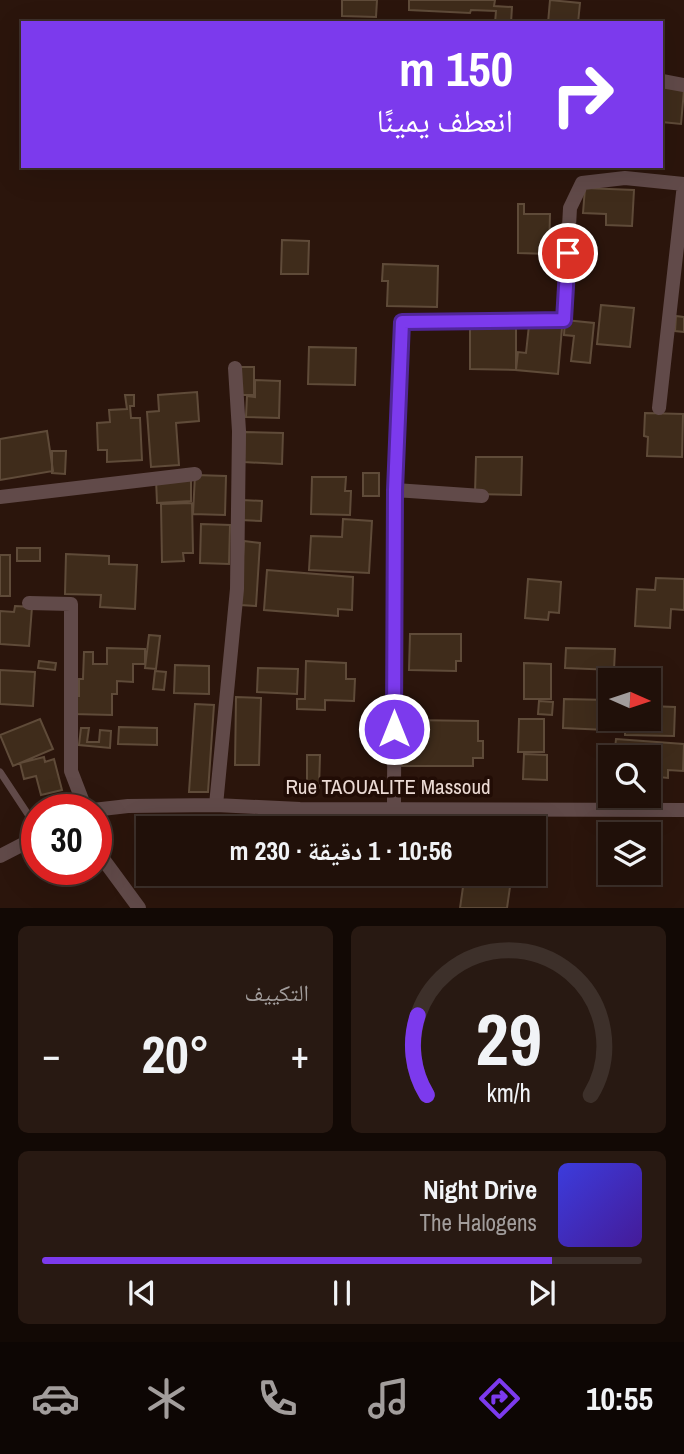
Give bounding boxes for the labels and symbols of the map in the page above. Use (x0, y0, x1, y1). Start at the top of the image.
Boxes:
pin (538, 223, 598, 283)
north arrow (598, 668, 662, 732)
position arrow (357, 692, 431, 766)
street label: Rue TAOUALITE Massoud (285, 772, 491, 801)
speed limit sign: 30 (21, 794, 112, 885)

